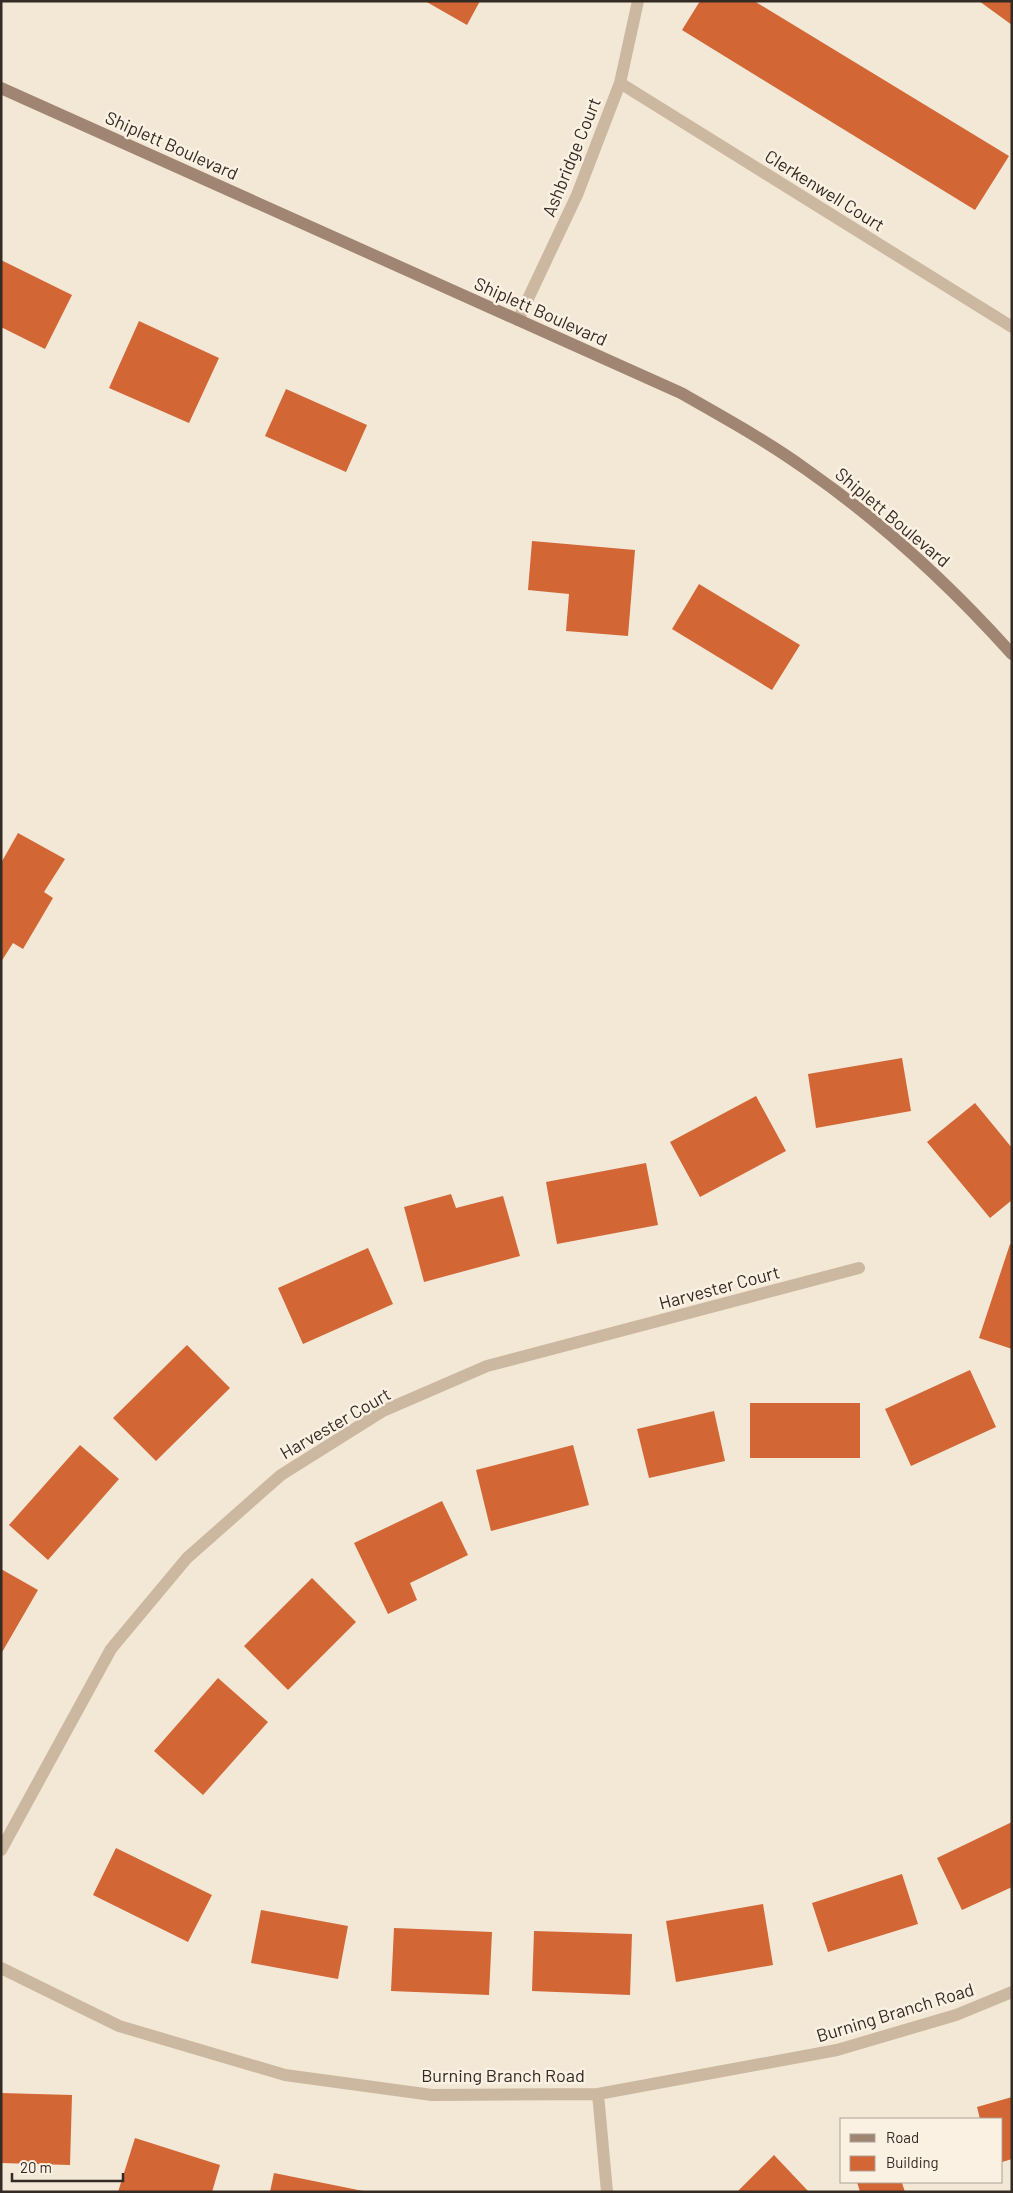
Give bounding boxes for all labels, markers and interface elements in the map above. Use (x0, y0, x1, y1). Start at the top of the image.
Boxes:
street label: Ashbridge Court (537, 94, 605, 220)
street label: Shiplett Boulevard (102, 106, 242, 184)
street label: Clerkenwell Court (761, 144, 889, 236)
street label: Shiplett Boulevard (471, 272, 611, 350)
street label: Shiplett Boulevard (831, 463, 955, 571)
street label: Harvester Court (656, 1260, 782, 1314)
street label: Harvester Court (276, 1382, 394, 1464)
street label: Burning Branch Road (814, 1978, 976, 2046)
street label: Burning Branch Road (421, 2064, 585, 2086)
legend (840, 2118, 1003, 2183)
text: Road (886, 2128, 919, 2146)
scale bar (12, 2150, 124, 2182)
text: Building (886, 2153, 939, 2171)
text: 20 m (20, 2158, 52, 2176)

